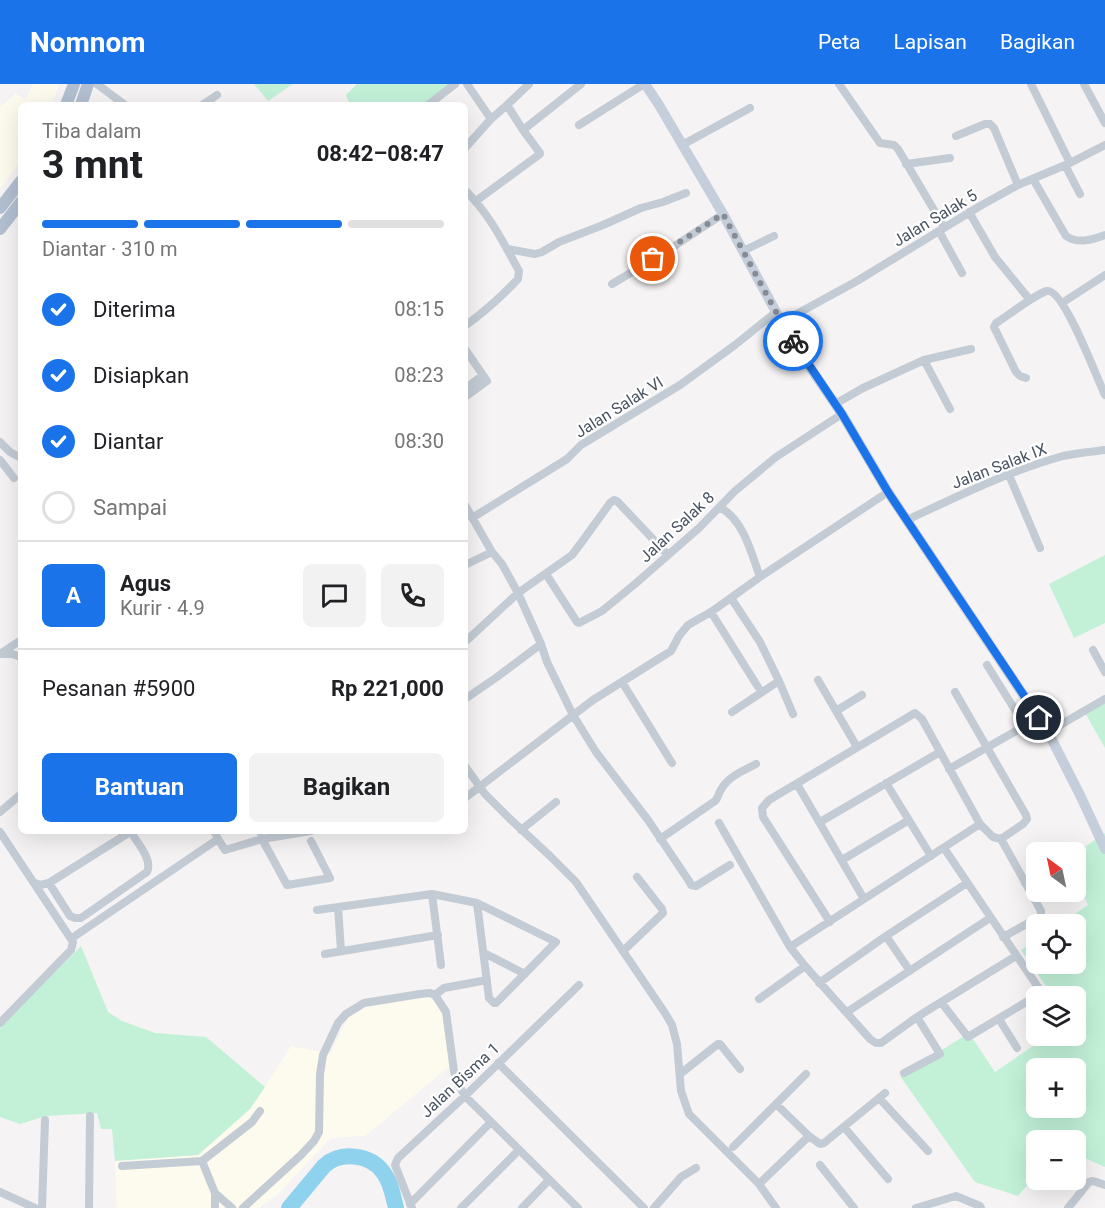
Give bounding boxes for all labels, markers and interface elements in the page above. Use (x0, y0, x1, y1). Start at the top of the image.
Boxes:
text: Nomnom (30, 26, 146, 59)
text: Peta (818, 30, 860, 54)
text: Lapisan (893, 30, 967, 54)
text: Bagikan (1000, 30, 1075, 54)
text: Tiba dalam (42, 119, 141, 143)
text: 08:42–08:47 (317, 141, 444, 166)
text: 3 mnt (42, 142, 143, 188)
street label: Jalan Salak 5 (889, 185, 981, 251)
pin (627, 233, 678, 284)
text: Diantar · 310 m (42, 237, 177, 261)
icon: bag (636, 242, 669, 275)
icon: check (42, 293, 75, 326)
text: Diterima (93, 297, 176, 322)
text: 08:15 (394, 297, 444, 321)
courier (763, 311, 823, 371)
icon: bike (777, 325, 810, 358)
icon: check (42, 359, 75, 392)
text: Disiapkan (93, 363, 189, 388)
text: 08:23 (394, 363, 444, 387)
street label: Jalan Salak VI (571, 372, 667, 442)
icon: check (42, 425, 75, 458)
text: Diantar (93, 429, 164, 454)
text: 08:30 (394, 429, 444, 453)
street label: Jalan Salak IX (949, 439, 1049, 493)
street label: Jalan Salak 8 (636, 488, 718, 566)
text: Sampai (93, 495, 167, 520)
button: chat (303, 564, 366, 627)
button: phone (381, 564, 444, 627)
text: Agus (120, 571, 171, 596)
text: A (66, 583, 81, 608)
text: Kurir · 4.9 (120, 596, 205, 620)
text: Pesanan #5900 (42, 676, 195, 701)
text: Rp 221,000 (331, 676, 444, 701)
pin (1013, 692, 1064, 743)
icon: home (1022, 701, 1055, 734)
button: Bantuan (42, 753, 237, 822)
button: Bagikan (249, 753, 444, 822)
north arrow (1026, 842, 1086, 902)
map controls (1026, 842, 1086, 1190)
button: locate (1026, 914, 1086, 974)
button: layers (1026, 986, 1086, 1046)
street label: Jalan Bisma 1 (417, 1039, 503, 1121)
button: + (1026, 1058, 1086, 1118)
button: − (1026, 1130, 1086, 1190)

